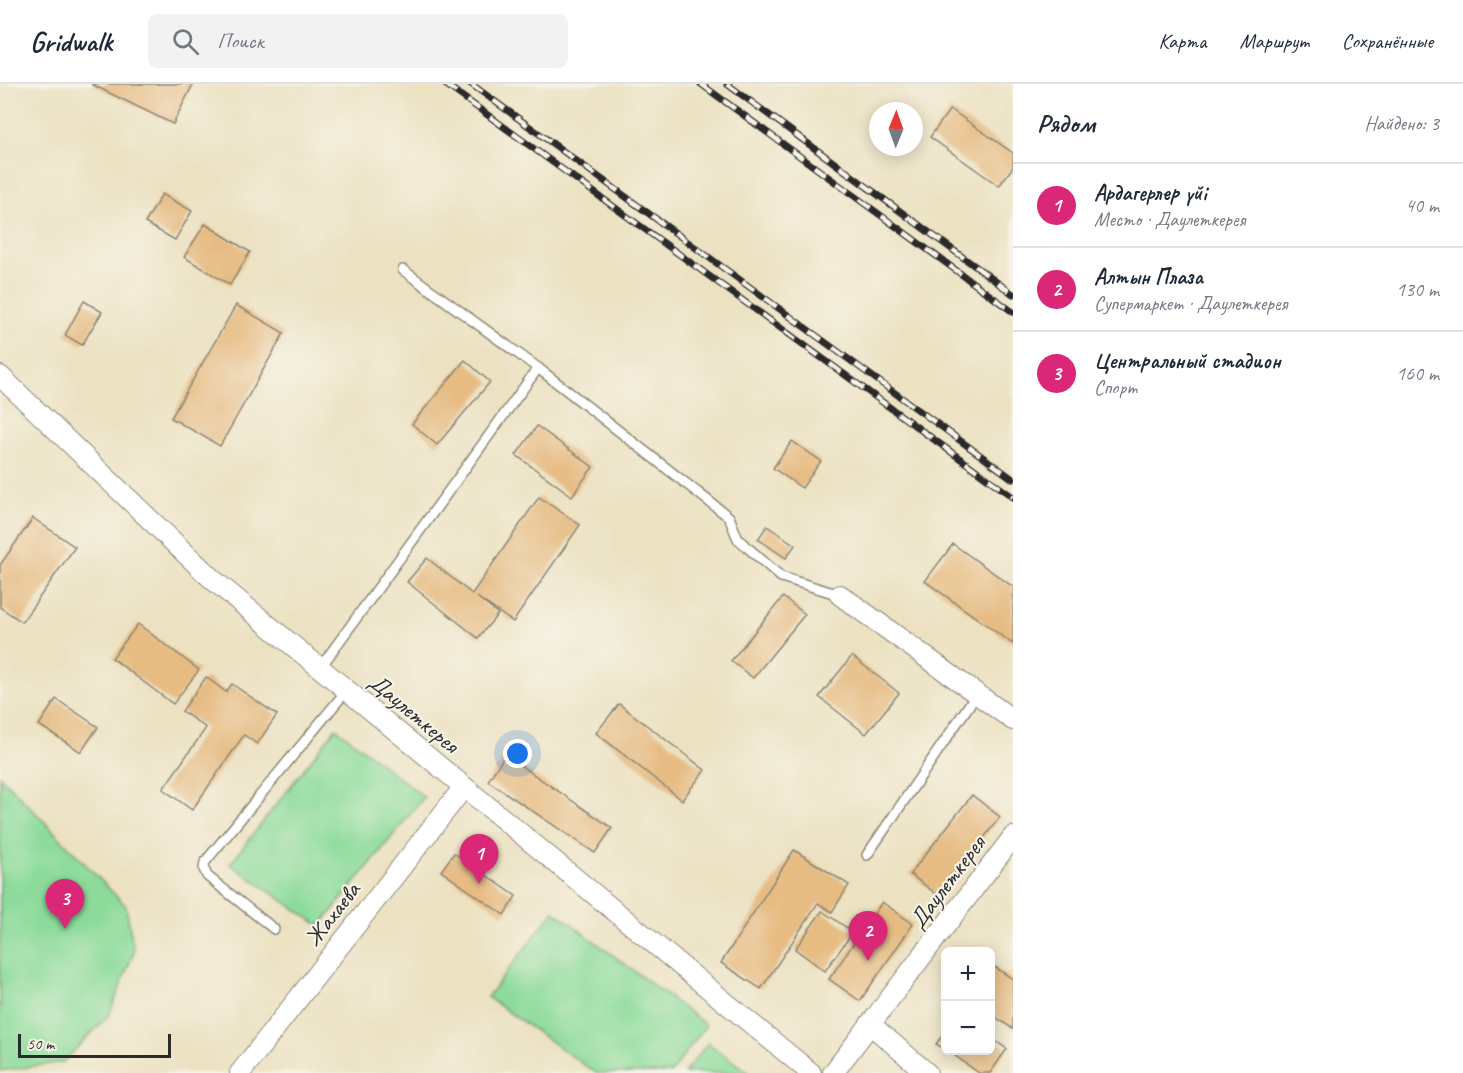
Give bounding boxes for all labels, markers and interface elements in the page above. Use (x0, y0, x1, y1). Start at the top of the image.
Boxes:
search box (148, 14, 568, 68)
text: Gridwalk (30, 24, 112, 59)
icon: search (169, 25, 202, 58)
text: Поиск (217, 27, 264, 55)
text: Карта (1158, 28, 1207, 54)
text: Маршрут (1240, 28, 1309, 54)
text: Сохранённые (1342, 28, 1433, 54)
north arrow (869, 102, 923, 156)
text: Рядом (1037, 107, 1095, 140)
text: Найдено: 3 (1364, 111, 1439, 136)
text: Ардагерлер үйі (1094, 179, 1207, 207)
text: 1 (1052, 193, 1061, 218)
text: 40 m (1405, 193, 1439, 218)
text: Место · Даулеткерея (1094, 207, 1245, 232)
text: Алтын Плаза (1094, 263, 1203, 291)
text: 2 (1052, 277, 1061, 302)
text: 130 m (1396, 277, 1439, 302)
text: Супермаркет · Даулеткерея (1094, 291, 1287, 316)
text: Центральный стадион (1094, 347, 1281, 375)
text: 3 (1052, 361, 1061, 386)
text: 160 m (1396, 361, 1439, 386)
text: Спорт (1094, 375, 1137, 400)
street label: Даулеткерея (363, 667, 467, 761)
your location (503, 739, 532, 768)
street label: Даулеткерея (902, 828, 993, 934)
pin: 1 (460, 834, 498, 884)
street label: Жахаева (298, 875, 367, 952)
pin: 3 (46, 880, 84, 929)
pin: 2 (848, 912, 888, 961)
map controls (941, 947, 995, 1055)
button: + (941, 947, 995, 1001)
button: − (941, 1001, 995, 1055)
scale bar (18, 1031, 171, 1058)
text: 50 m (27, 1034, 54, 1054)

